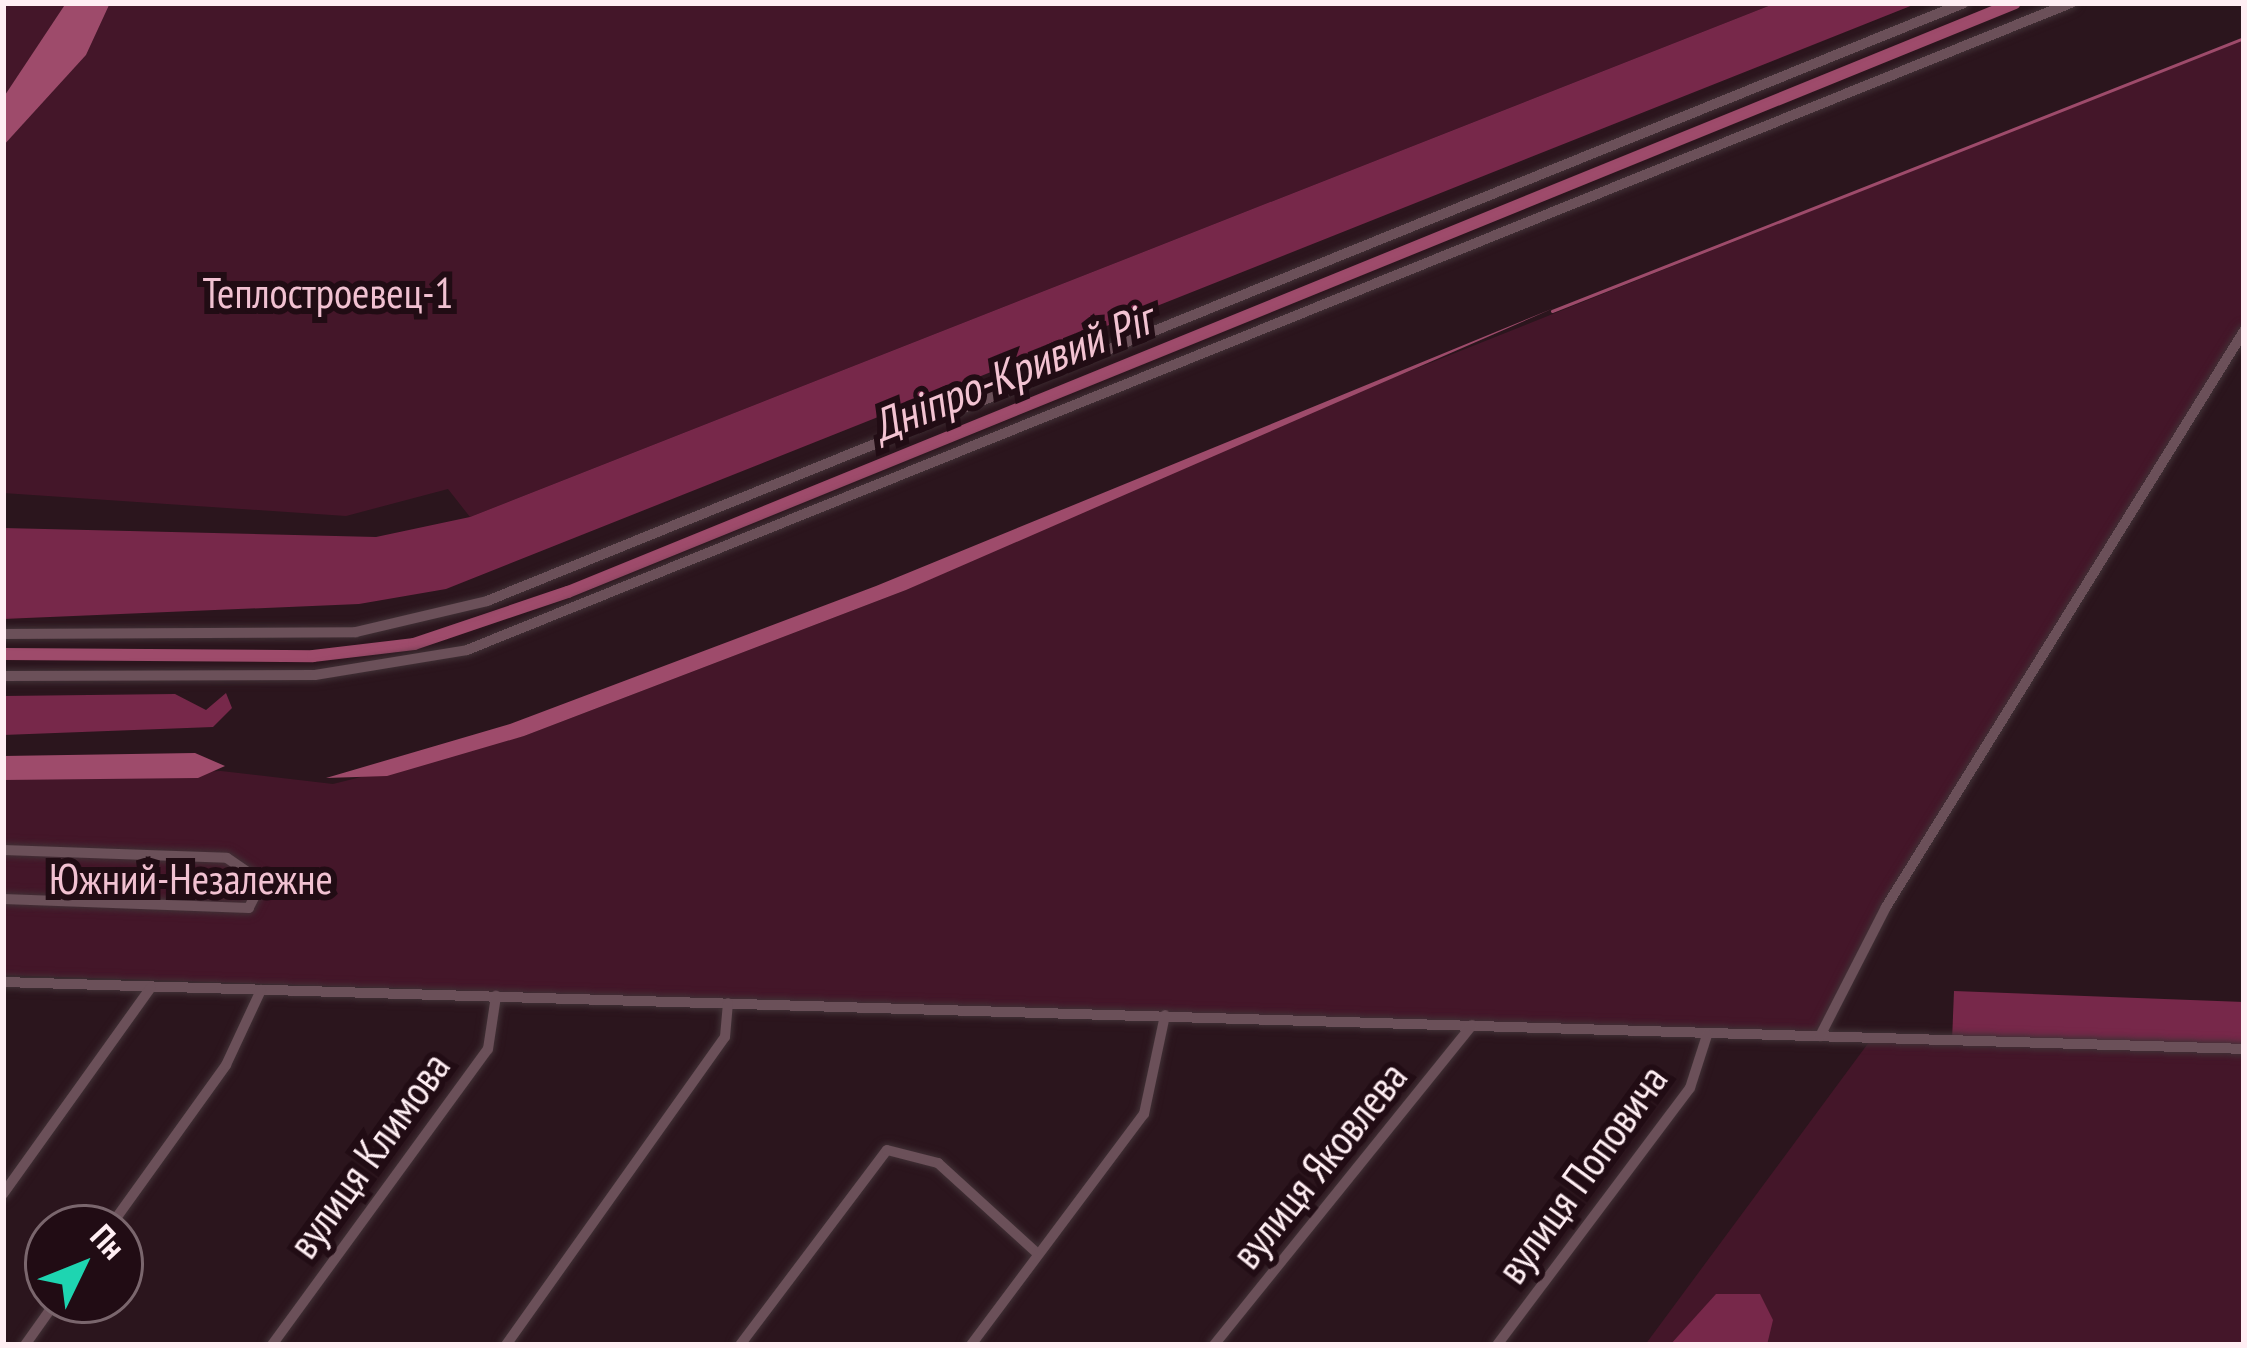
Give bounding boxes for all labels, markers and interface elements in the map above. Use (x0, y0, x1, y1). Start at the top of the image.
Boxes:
park label: Теплостроевец-1 (203, 268, 453, 318)
water label: Дніпро-Кривий Ріг (864, 291, 1160, 453)
park label: Южний-Незалежне (49, 854, 333, 904)
street label: вулиця Климова (278, 1043, 460, 1267)
street label: вулиця Яковлева (1221, 1052, 1417, 1278)
street label: вулиця Поповича (1486, 1055, 1678, 1293)
north arrow (24, 1204, 144, 1324)
text: Пн (82, 1215, 135, 1267)

